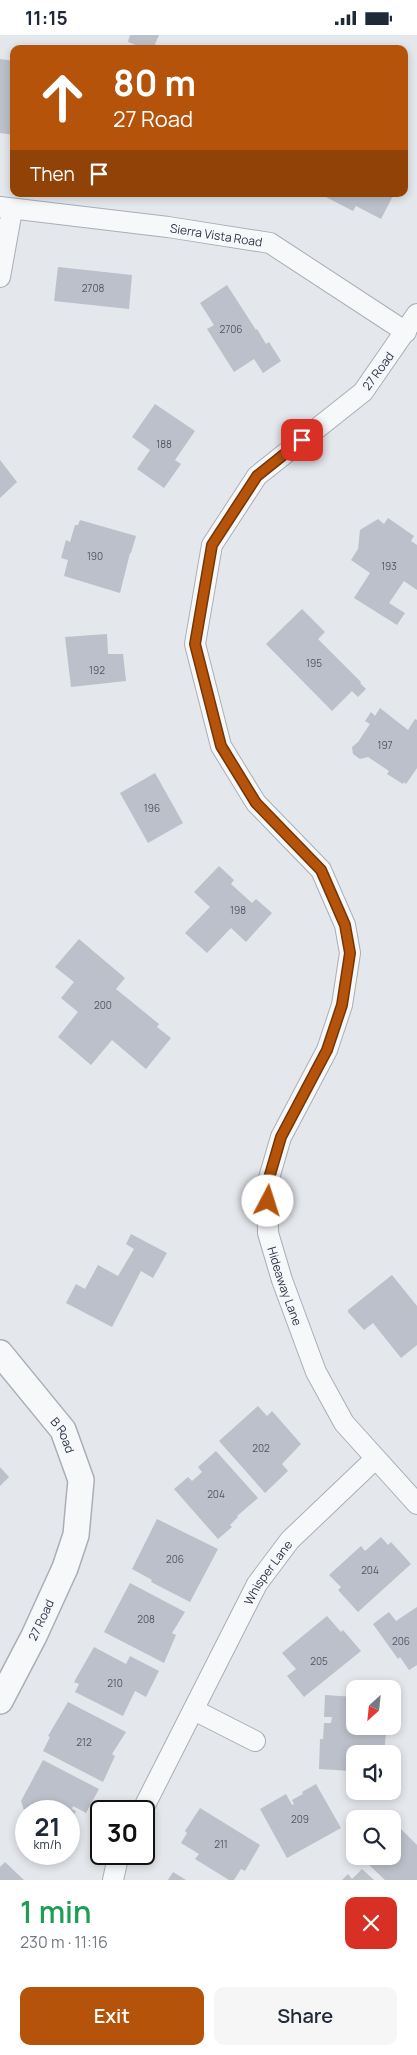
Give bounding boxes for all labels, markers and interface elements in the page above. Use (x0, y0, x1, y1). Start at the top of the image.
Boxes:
text: 11:15 (25, 5, 68, 31)
text: 80 m (113, 59, 196, 107)
icon: ahead (30, 65, 95, 130)
text: 27 Road (113, 104, 193, 134)
icon: arrive (85, 160, 113, 188)
text: Then (30, 161, 75, 187)
street label: Sierra Vista Road (169, 219, 264, 250)
house number: 2708 (82, 281, 105, 295)
house number: 2706 (219, 322, 243, 336)
street label: 27 Road (358, 348, 398, 394)
pin (281, 419, 323, 461)
icon: arrive (288, 426, 316, 454)
house number: 188 (156, 437, 172, 451)
house number: 190 (87, 549, 103, 563)
house number: 193 (381, 559, 397, 573)
house number: 195 (306, 656, 322, 670)
house number: 192 (89, 663, 105, 677)
house number: 197 (378, 738, 393, 752)
house number: 196 (144, 801, 160, 815)
house number: 198 (230, 903, 246, 917)
house number: 200 (94, 998, 112, 1012)
position arrow (241, 1174, 293, 1226)
street label: Hideaway Lane (264, 1244, 307, 1328)
street label: B Road (47, 1413, 79, 1455)
house number: 202 (252, 1441, 270, 1455)
house number: 204 (207, 1487, 225, 1501)
street label: Whisper Lane (239, 1536, 296, 1608)
house number: 206 (166, 1552, 184, 1566)
house number: 204 (361, 1563, 379, 1577)
street label: 27 Road (24, 1597, 58, 1643)
house number: 208 (137, 1612, 155, 1626)
house number: 206 (392, 1634, 410, 1648)
house number: 205 (310, 1654, 328, 1668)
house number: 210 (107, 1676, 123, 1690)
north arrow (346, 1680, 401, 1735)
map controls (346, 1680, 401, 1865)
house number: 212 (76, 1735, 92, 1749)
button: sound (346, 1745, 401, 1800)
speed limit sign: 30 (90, 1800, 155, 1865)
text: 21 (35, 1809, 60, 1844)
button: search (346, 1810, 401, 1865)
house number: 209 (291, 1812, 309, 1826)
text: km/h (34, 1836, 61, 1853)
house number: 211 (214, 1837, 228, 1851)
text: 1 min (20, 1891, 92, 1932)
button: close (345, 1897, 397, 1949)
text: 230 m · 11:16 (20, 1931, 108, 1953)
button: Exit (20, 1987, 204, 2045)
button: Share (214, 1987, 397, 2045)

